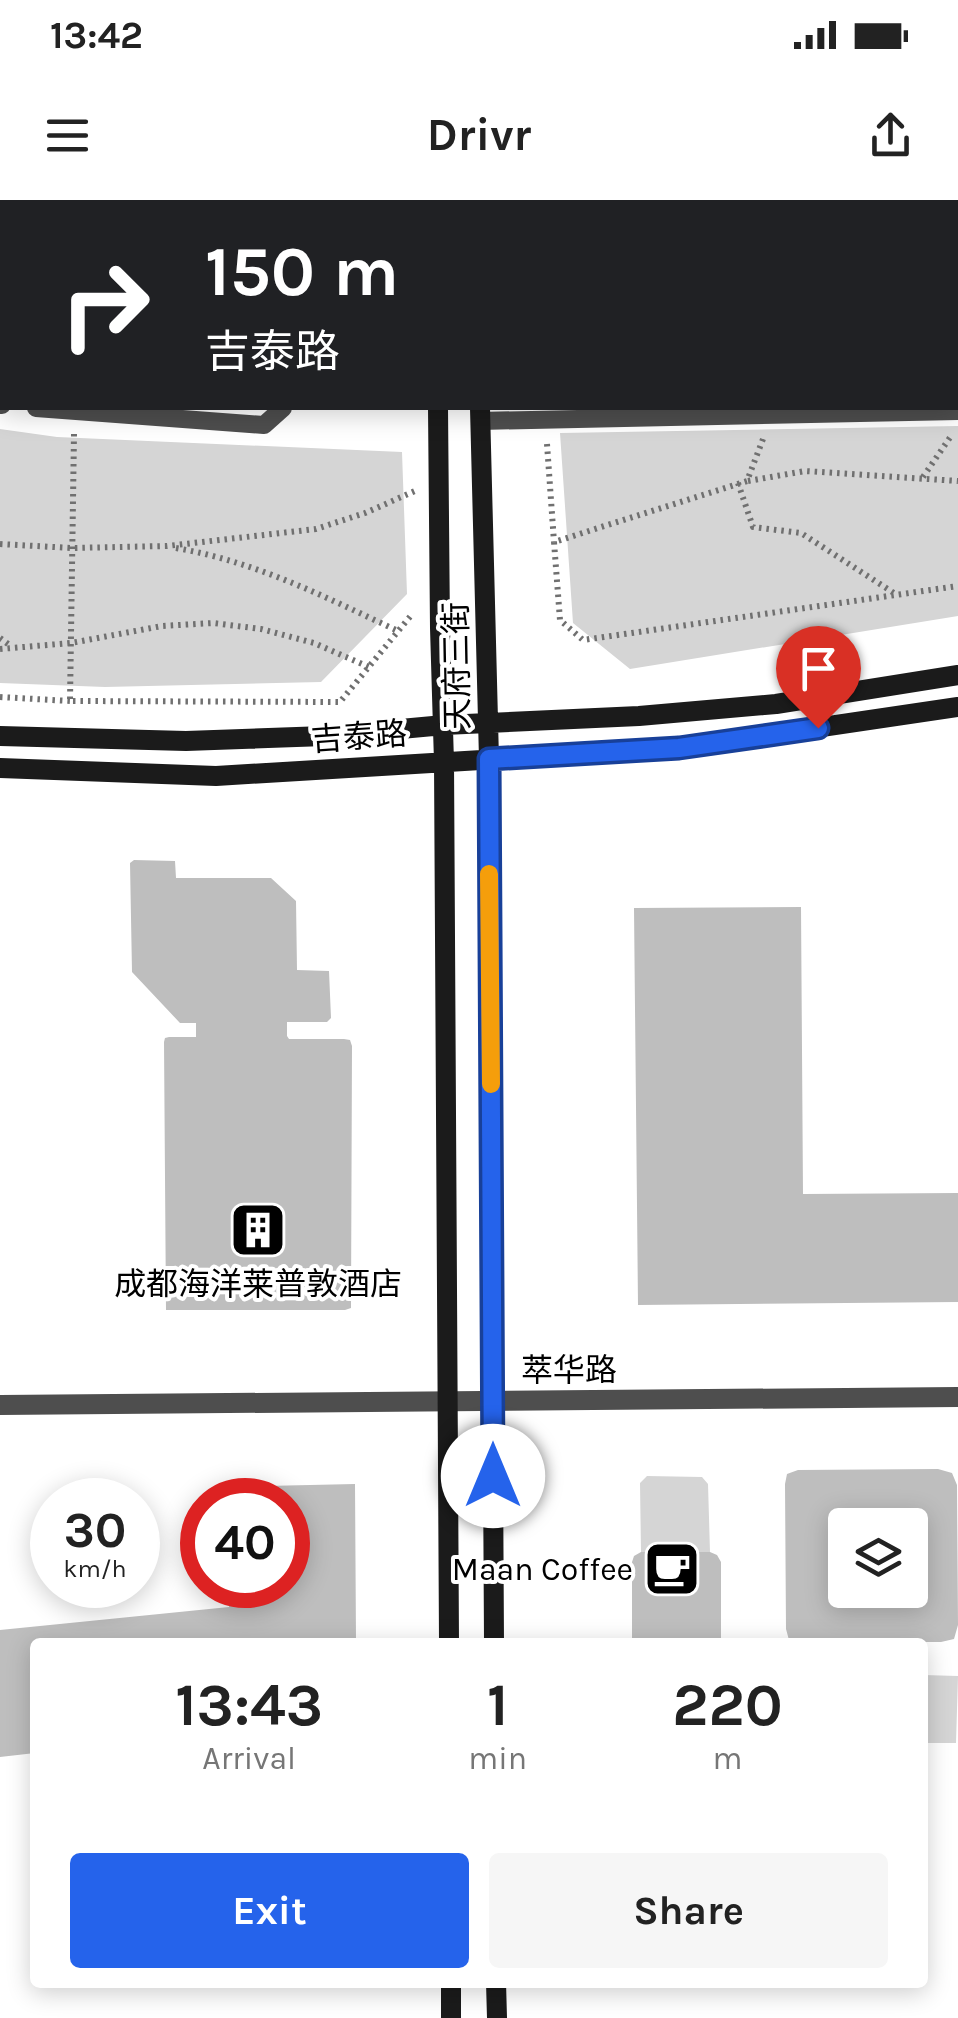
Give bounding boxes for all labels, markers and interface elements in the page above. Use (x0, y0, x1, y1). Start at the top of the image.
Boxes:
text: 13:42 (50, 13, 143, 58)
icon: menu (40, 108, 95, 163)
icon: share (863, 108, 918, 163)
text: Drivr (427, 109, 531, 161)
text: 150 m (205, 231, 399, 313)
icon: right (40, 240, 170, 370)
text: 吉泰路 (205, 326, 340, 378)
street label: 天府三街 (437, 602, 477, 730)
pin (776, 626, 861, 729)
icon: arrive (791, 641, 846, 696)
street label: 吉泰路 (310, 715, 408, 759)
building icon: 成都海洋莱普敦酒店 (228, 1200, 288, 1260)
place label: 成都海洋莱普敦酒店 (114, 1266, 402, 1303)
street label: 萃华路 (521, 1352, 617, 1389)
position arrow (441, 1424, 545, 1528)
speed limit sign: 40 (180, 1478, 310, 1608)
text: 30 (64, 1501, 126, 1560)
map controls (828, 1508, 928, 1608)
button: layers (828, 1508, 928, 1608)
cafe icon: Maan Coffee (642, 1539, 702, 1599)
place label: Maan Coffee (452, 1551, 633, 1588)
text: km/h (63, 1554, 127, 1583)
text: 13:43 (175, 1670, 323, 1740)
text: 1 (487, 1670, 508, 1740)
text: 220 (672, 1670, 783, 1740)
text: Arrival (202, 1740, 296, 1777)
text: min (468, 1740, 527, 1777)
text: m (713, 1740, 742, 1777)
button: Exit (70, 1853, 469, 1968)
button: Share (489, 1853, 888, 1968)

